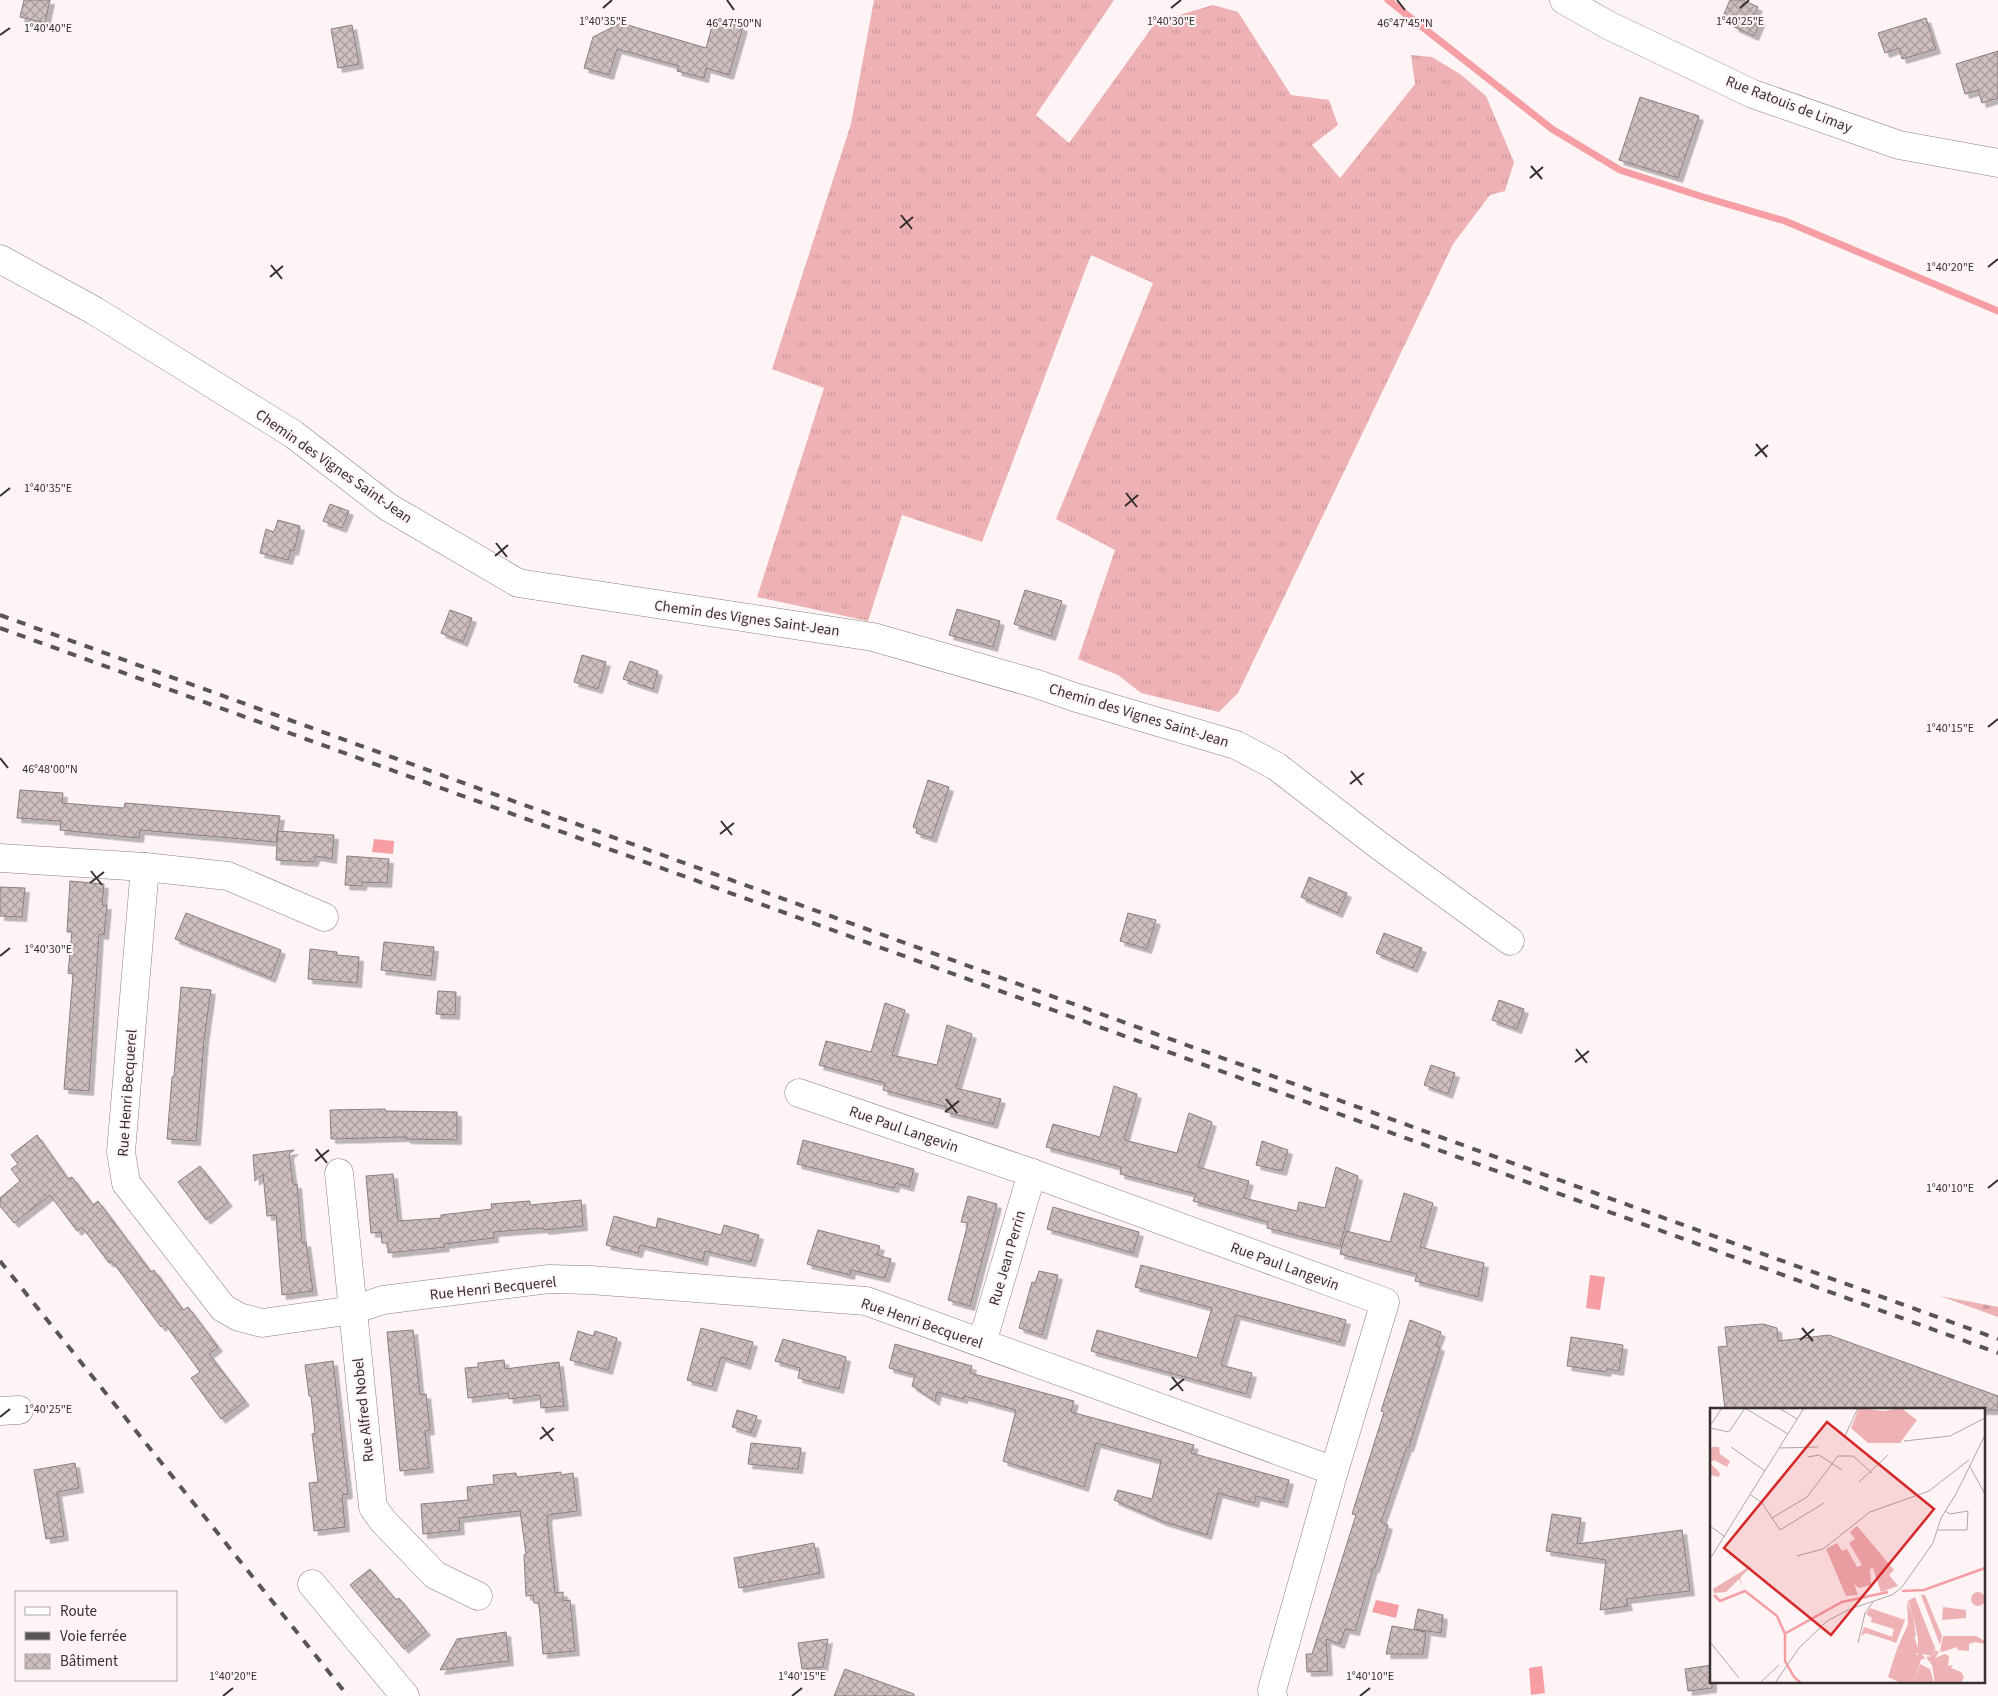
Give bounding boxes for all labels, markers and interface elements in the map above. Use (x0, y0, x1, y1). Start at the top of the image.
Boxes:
text: 1°40'35"E (579, 13, 627, 30)
text: 1°40'30"E (1147, 13, 1195, 30)
text: 1°40'25"E (1716, 13, 1764, 30)
text: 46°47'50"N (706, 15, 762, 32)
text: 46°47'45"N (1377, 15, 1433, 32)
text: 1°40'40"E (24, 20, 72, 37)
street label: Rue Ratouis de Limay (1723, 71, 1855, 138)
text: 1°40'20"E (1926, 259, 1974, 276)
street label: Chemin des Vignes Saint-Jean (251, 404, 416, 529)
text: 1°40'35"E (24, 480, 72, 497)
street label: Chemin des Vignes Saint-Jean (653, 595, 841, 642)
street label: Chemin des Vignes Saint-Jean (1046, 678, 1231, 753)
text: 1°40'15"E (1926, 720, 1974, 737)
text: 46°48'00"N (22, 761, 78, 778)
text: 1°40'30"E (24, 941, 72, 958)
street label: Rue Henri Becquerel (113, 1029, 142, 1157)
street label: Rue Paul Langevin (846, 1101, 961, 1158)
text: 1°40'10"E (1926, 1180, 1974, 1197)
street label: Rue Jean Perrin (984, 1208, 1031, 1308)
street label: Rue Paul Langevin (1228, 1237, 1342, 1296)
street label: Rue Henri Becquerel (429, 1271, 558, 1306)
street label: Rue Henri Becquerel (858, 1293, 986, 1354)
street label: Rue Alfred Nobel (348, 1357, 379, 1463)
text: 1°40'25"E (24, 1401, 72, 1418)
inset map (1710, 1408, 1986, 1684)
legend (15, 1591, 178, 1681)
text: Route (60, 1601, 97, 1622)
text: Voie ferrée (60, 1626, 127, 1647)
text: Bâtiment (60, 1651, 118, 1672)
text: 1°40'20"E (209, 1668, 257, 1685)
text: 1°40'15"E (778, 1668, 826, 1685)
text: 1°40'10"E (1346, 1668, 1394, 1685)

